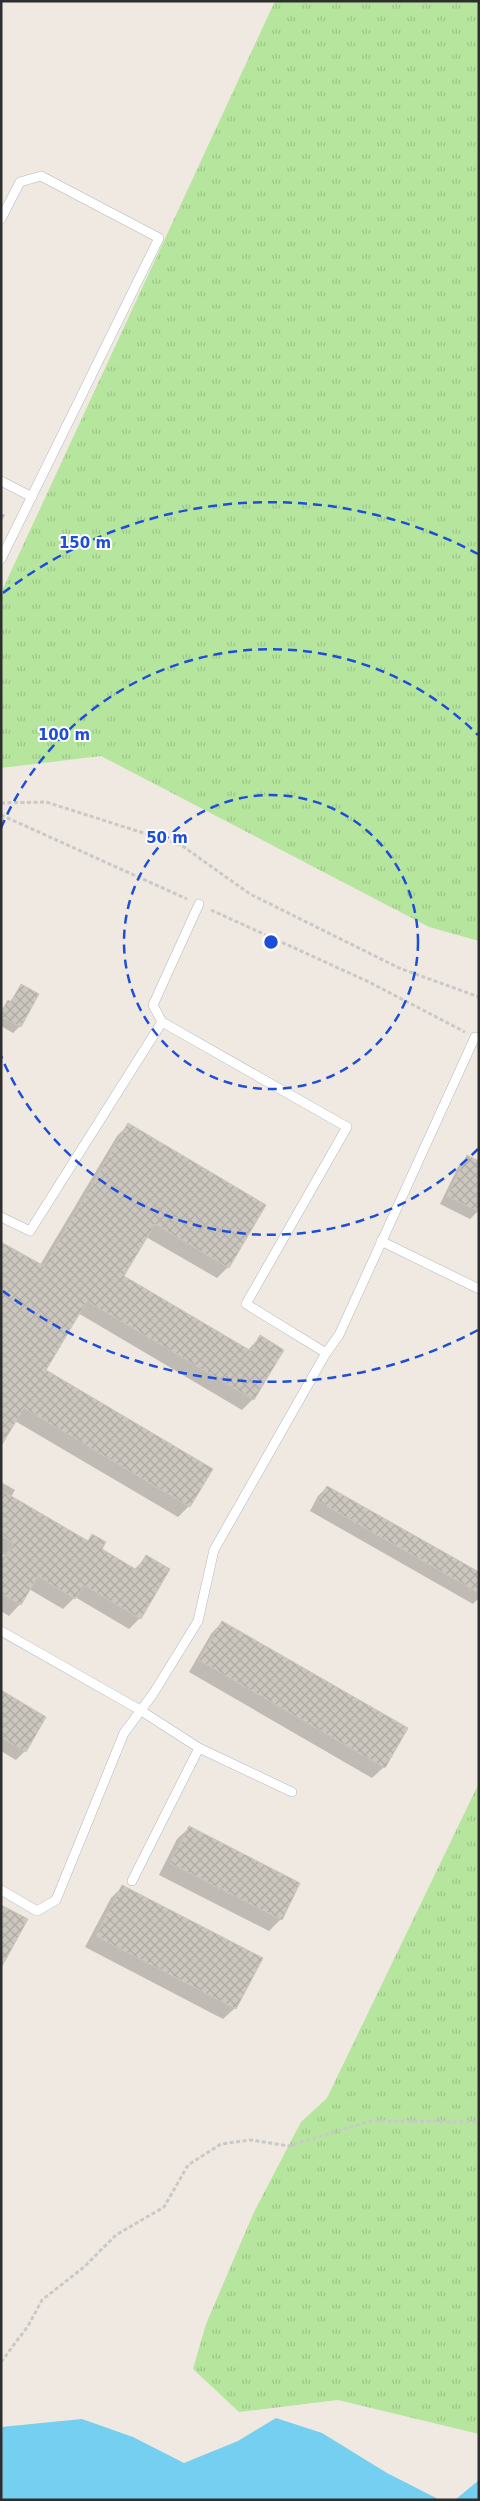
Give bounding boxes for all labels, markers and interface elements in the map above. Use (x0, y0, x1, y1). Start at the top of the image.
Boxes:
text: 150 m (59, 534, 111, 552)
text: 100 m (38, 726, 90, 744)
text: 50 m (146, 829, 188, 847)
centre of rings (262, 933, 280, 951)

